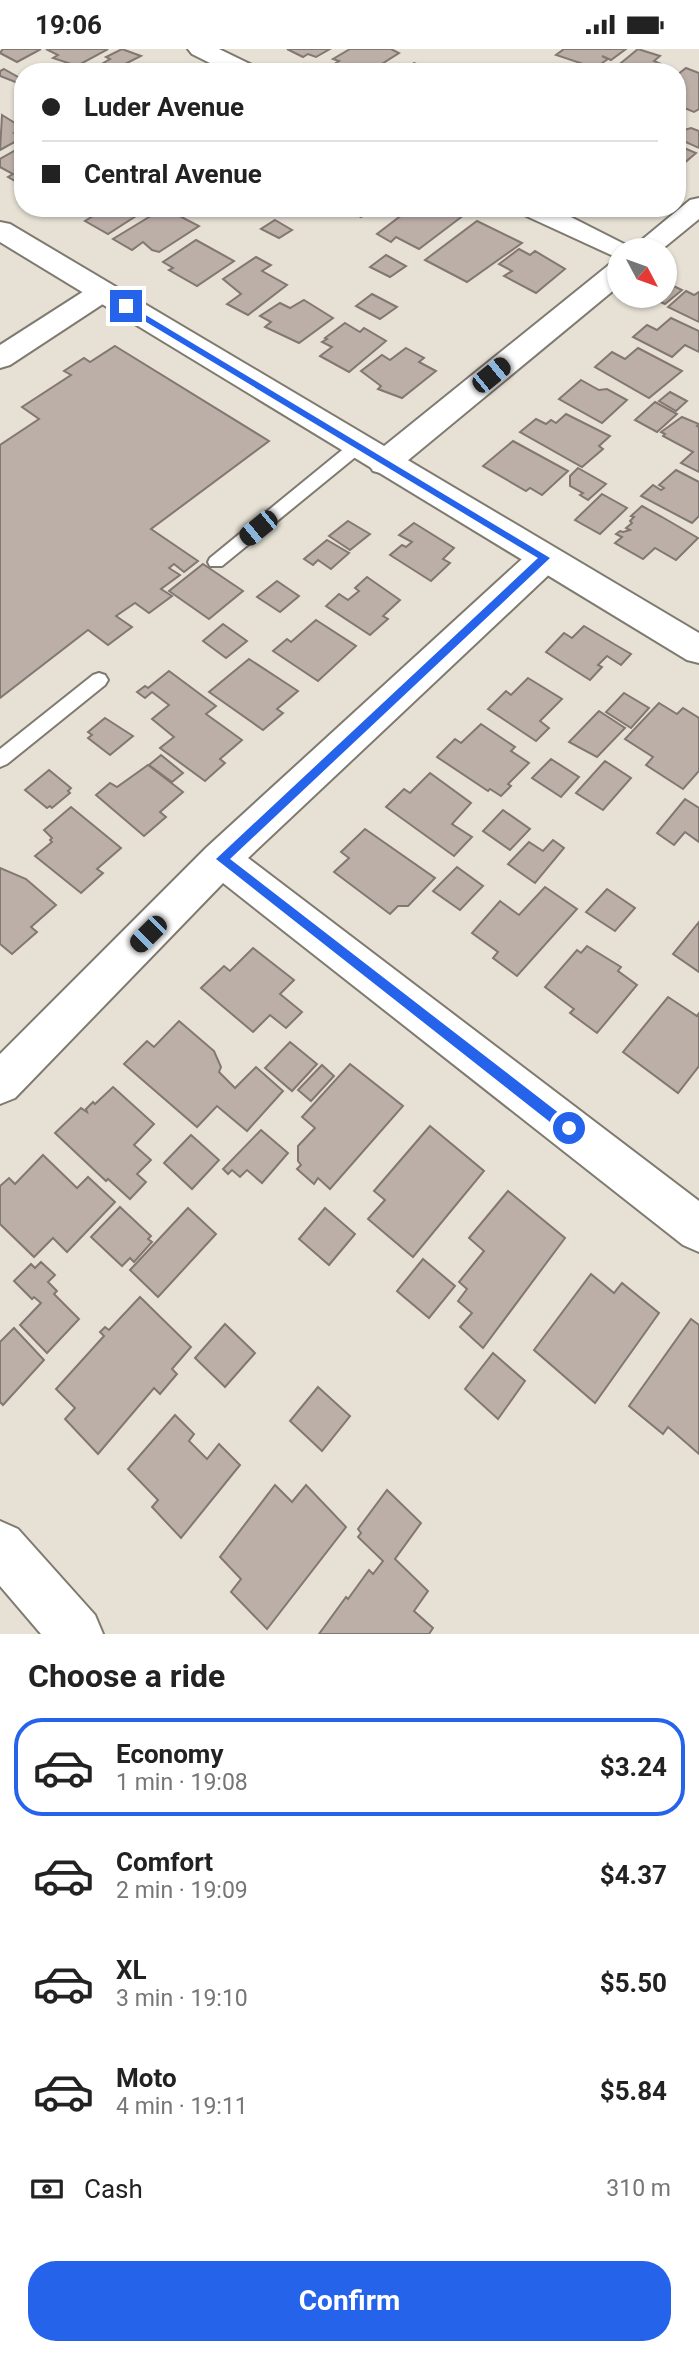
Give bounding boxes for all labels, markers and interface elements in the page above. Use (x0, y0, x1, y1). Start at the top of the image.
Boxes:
text: 19:06 (35, 10, 102, 40)
text: Luder Avenue (84, 92, 244, 122)
text: Central Avenue (84, 159, 262, 189)
north arrow (607, 238, 677, 308)
map controls (607, 238, 677, 308)
route end (110, 290, 142, 322)
car (469, 354, 514, 396)
car (236, 507, 281, 549)
car (126, 912, 171, 956)
route start (553, 1112, 585, 1144)
text: Choose a ride (28, 1657, 225, 1695)
icon: car (32, 1736, 95, 1799)
text: Economy (116, 1739, 223, 1769)
text: $3.24 (600, 1752, 667, 1782)
text: 1 min · 19:08 (116, 1769, 248, 1796)
icon: car (32, 1844, 95, 1907)
text: Comfort (116, 1847, 213, 1877)
text: $4.37 (600, 1860, 667, 1890)
text: 2 min · 19:09 (116, 1877, 248, 1904)
icon: car (32, 1952, 95, 2015)
text: XL (116, 1955, 147, 1985)
text: $5.50 (600, 1968, 667, 1998)
text: 3 min · 19:10 (116, 1985, 248, 2012)
icon: car (32, 2060, 95, 2123)
text: Moto (116, 2063, 177, 2093)
text: $5.84 (600, 2076, 667, 2106)
text: 4 min · 19:11 (116, 2093, 248, 2120)
icon: cash (28, 2170, 66, 2208)
text: Cash (84, 2174, 143, 2204)
text: 310 m (606, 2175, 671, 2202)
button: Confirm (28, 2261, 671, 2341)

